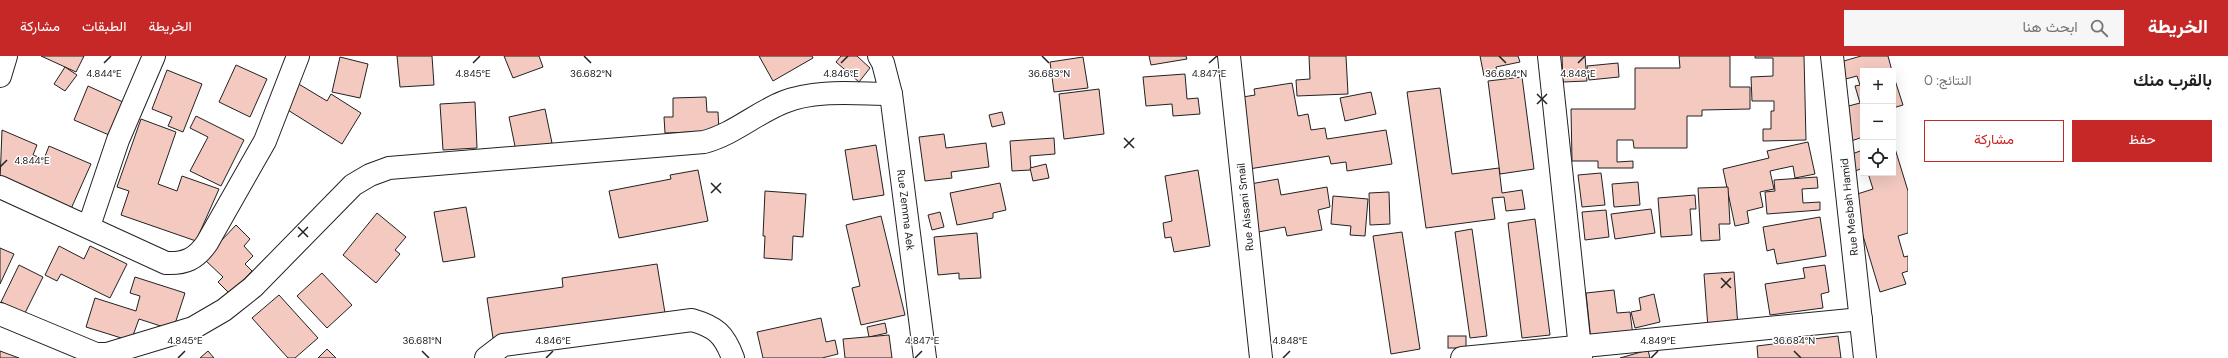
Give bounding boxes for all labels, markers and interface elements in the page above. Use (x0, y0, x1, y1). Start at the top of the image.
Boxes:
search box (1844, 10, 2124, 46)
text: الخريطة (2148, 14, 2208, 39)
text: مشاركة (20, 17, 60, 35)
text: الطبقات (82, 17, 126, 35)
text: الخريطة (148, 17, 192, 35)
text: ابحث هنا (2022, 17, 2078, 37)
icon: search (2088, 17, 2110, 39)
text: 4.844°E (86, 67, 122, 80)
text: 4.845°E (455, 67, 491, 80)
text: 36.682°N (570, 67, 612, 80)
text: 4.846°E (823, 67, 859, 80)
text: 36.683°N (1028, 67, 1070, 80)
text: 4.847°E (1192, 67, 1227, 80)
text: 36.684°N (1485, 67, 1527, 80)
text: 4.848°E (1560, 67, 1596, 80)
map controls (1860, 68, 1896, 176)
button: + (1860, 68, 1896, 104)
text: بالقرب منك (2133, 69, 2212, 91)
text: النتائج: 0 (1924, 72, 1971, 89)
button: − (1860, 104, 1896, 140)
button: مشاركة (1924, 120, 2064, 162)
button: حفظ (2072, 120, 2212, 162)
button: locate (1860, 140, 1896, 176)
text: 4.844°E (14, 154, 50, 167)
street label: Rue Mesbah Hamid (1837, 157, 1861, 256)
street label: Rue Aissani Smail (1233, 162, 1257, 252)
street label: Rue Zemma Aek (894, 169, 918, 252)
text: 4.845°E (167, 334, 203, 347)
text: 36.681°N (402, 334, 442, 347)
text: 4.846°E (535, 334, 571, 347)
text: 4.847°E (905, 334, 940, 347)
text: 4.848°E (1272, 334, 1308, 347)
text: 4.849°E (1640, 334, 1676, 347)
text: 36.684°N (1773, 334, 1815, 347)

